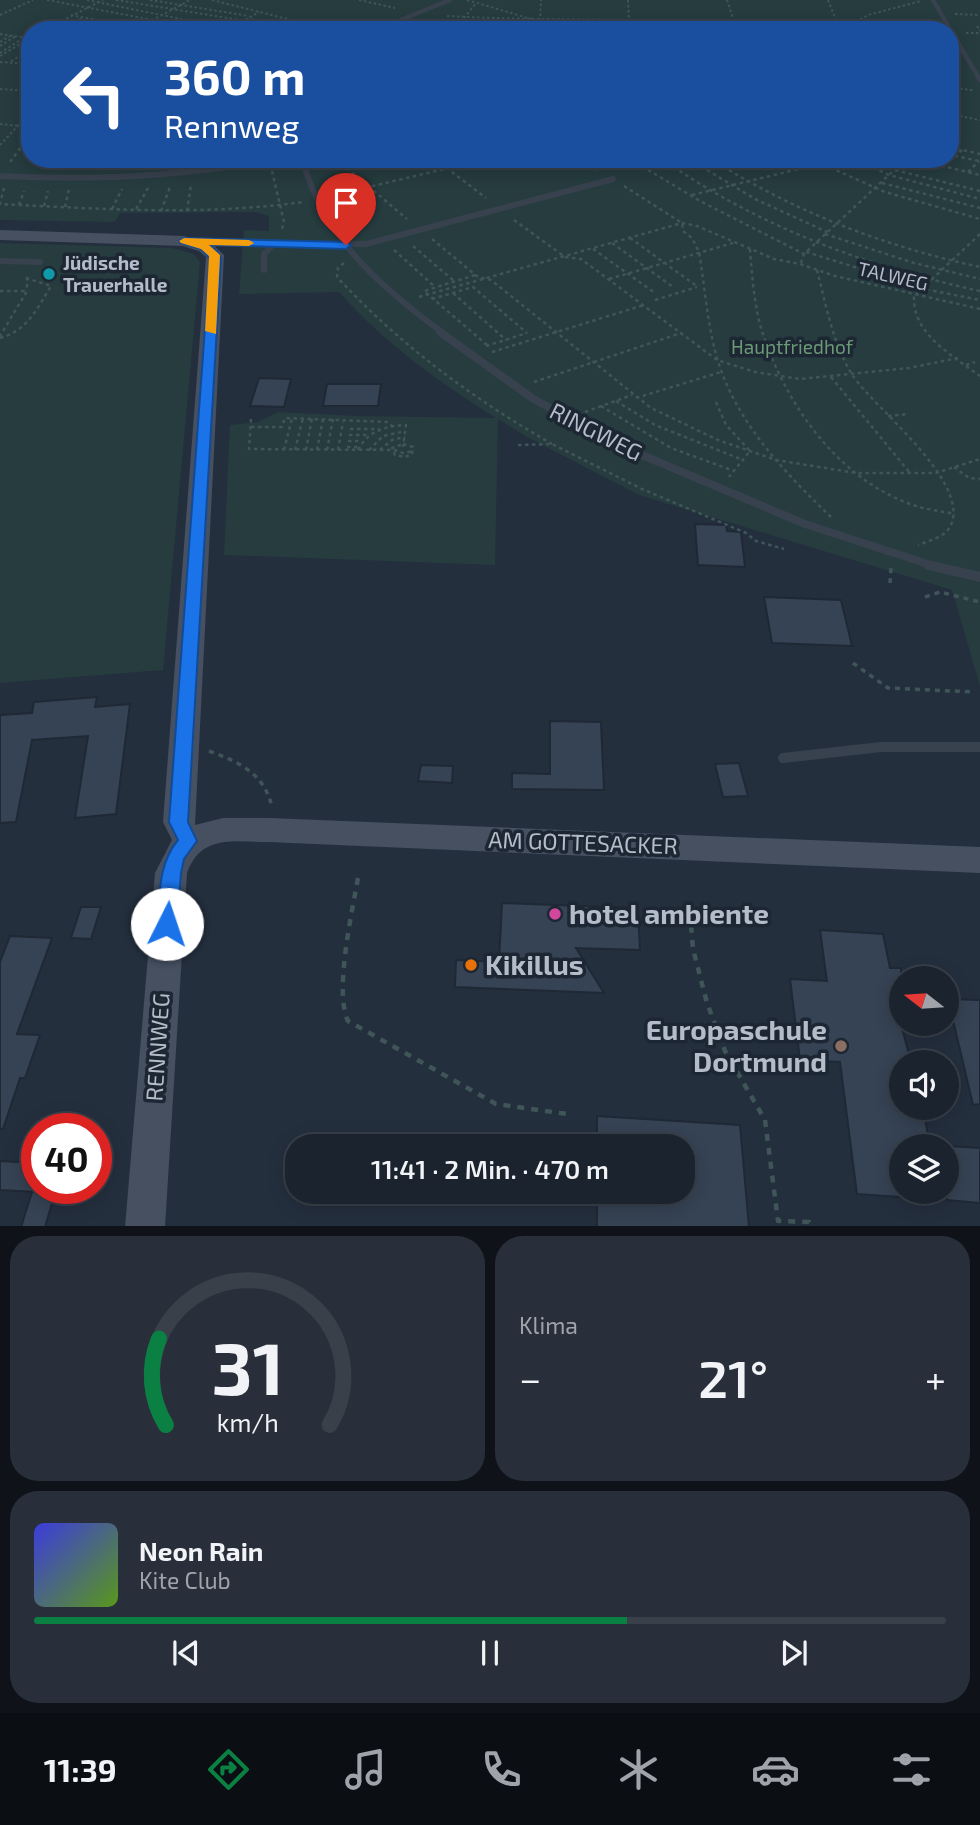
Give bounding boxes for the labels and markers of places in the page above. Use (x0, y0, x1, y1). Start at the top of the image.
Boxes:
pin (316, 173, 376, 245)
place label: Jüdische Trauerhalle (63, 251, 168, 296)
marker: Jüdische Trauerhalle (41, 266, 57, 282)
place label: hotel ambiente (569, 896, 769, 930)
marker: hotel ambiente (547, 906, 563, 922)
place label: Kikillus (485, 947, 584, 981)
marker: Kikillus (463, 957, 479, 973)
place label: Europaschule Dortmund (646, 1012, 827, 1078)
marker: Europaschule Dortmund (833, 1038, 849, 1054)

